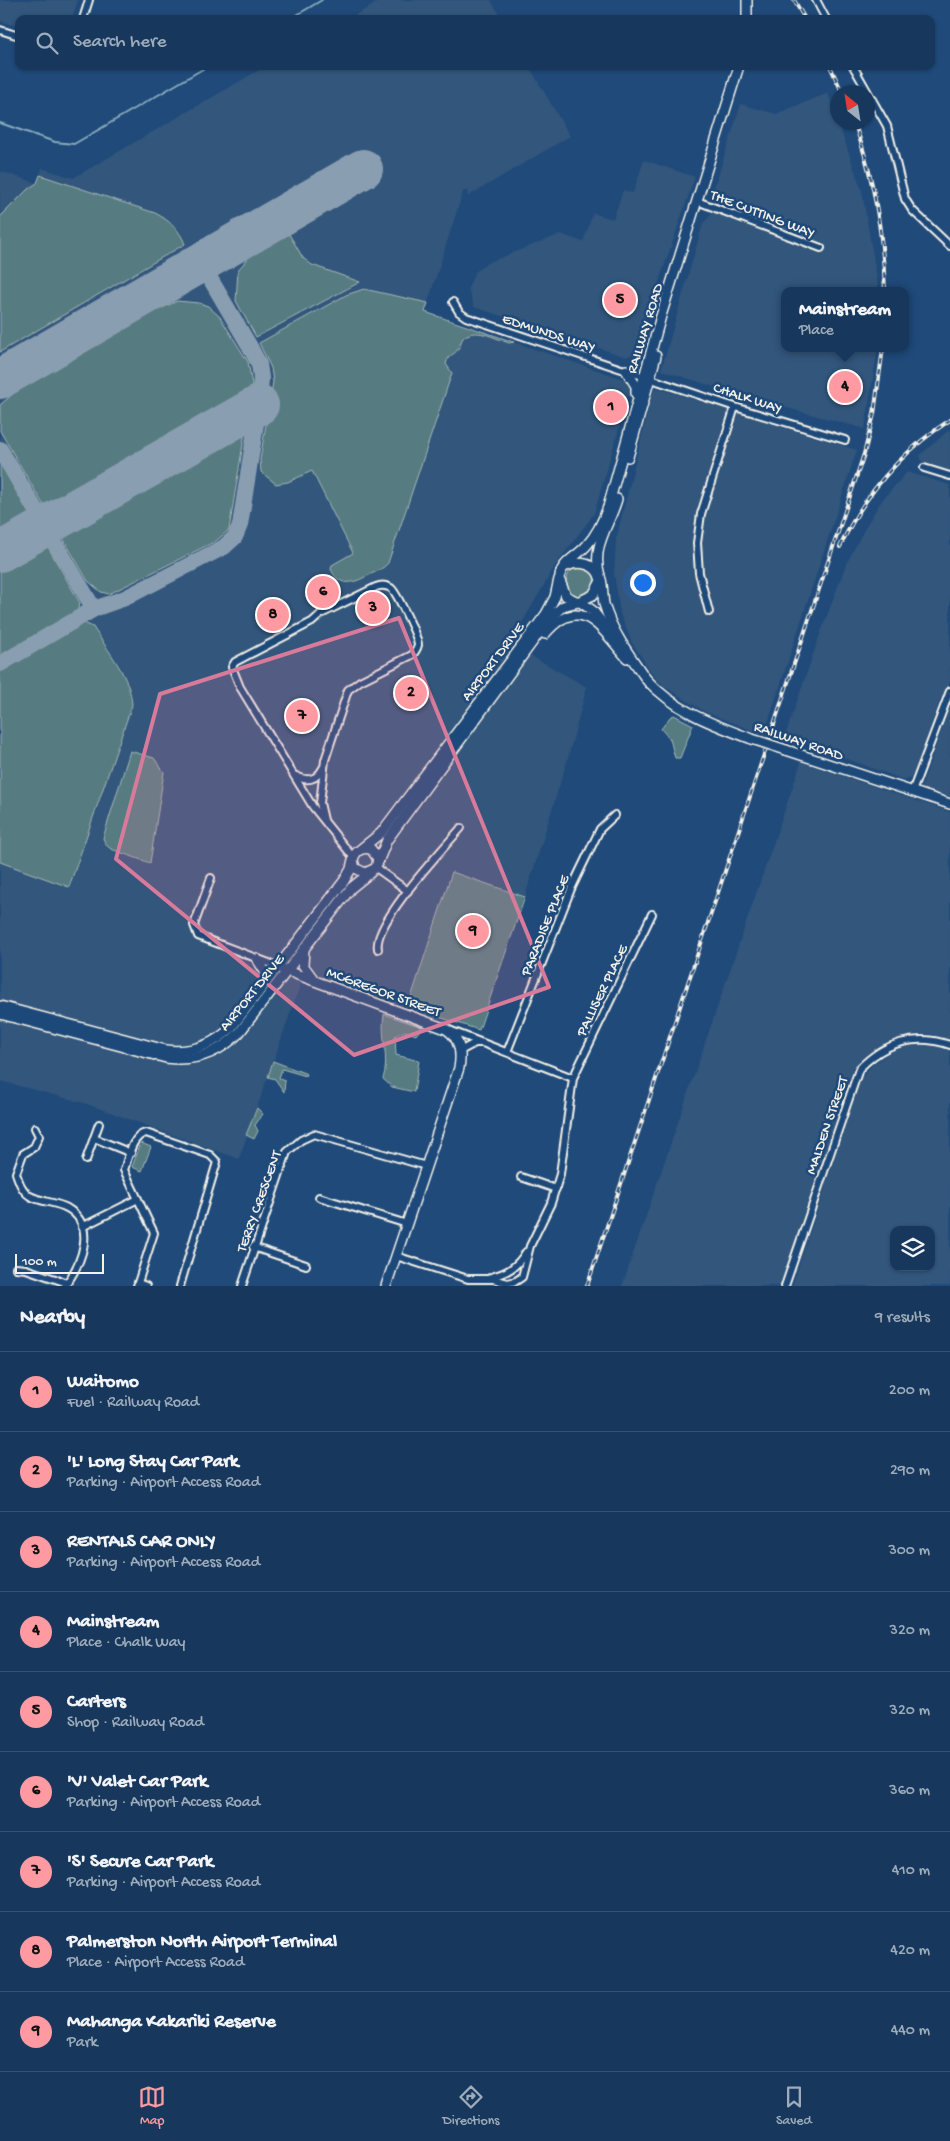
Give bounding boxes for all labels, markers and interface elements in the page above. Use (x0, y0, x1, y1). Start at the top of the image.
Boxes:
search box (15, 15, 935, 70)
icon: search (33, 29, 61, 57)
text: Search here (73, 31, 167, 54)
north arrow (830, 85, 875, 130)
street label: THE CUTTING WAY (707, 186, 817, 243)
pin: 5 (604, 281, 636, 319)
street label: RAILWAY ROAD (624, 281, 668, 376)
popup (781, 287, 909, 352)
text: Mainstream (799, 299, 891, 322)
street label: EDMUNDS WAY (500, 310, 597, 357)
text: Place (799, 322, 834, 341)
pin: 4 (829, 368, 861, 406)
street label: CHALK WAY (711, 379, 784, 419)
pin: 1 (595, 388, 627, 426)
your location (630, 570, 656, 596)
pin: 6 (307, 573, 339, 611)
pin: 3 (357, 589, 389, 627)
pin: 8 (257, 596, 289, 634)
street label: AIRPORT DRIVE (458, 619, 529, 705)
pin: 2 (395, 674, 427, 712)
pin: 7 (286, 697, 318, 735)
street label: RAILWAY ROAD (751, 718, 846, 766)
street label: PARADISE PLACE (517, 872, 575, 980)
pin: 9 (457, 912, 489, 950)
street label: PALLISER PLACE (572, 942, 633, 1040)
street label: AIRPORT DRIVE (216, 951, 289, 1035)
street label: MCGREGOR STREET (324, 964, 444, 1022)
street label: MALDEN STREET (803, 1073, 853, 1177)
street label: TERRY CRESCENT (233, 1147, 287, 1256)
map controls (890, 1226, 935, 1271)
button: layers (890, 1226, 935, 1271)
scale bar (15, 1251, 104, 1274)
text: 100 m (22, 1254, 57, 1271)
text: Nearby (20, 1306, 85, 1331)
text: 9 results (875, 1309, 930, 1328)
text: Waitomo (67, 1371, 139, 1394)
text: 1 (33, 1382, 39, 1401)
text: 200 m (889, 1382, 930, 1401)
text: Fuel · Railway Road (67, 1394, 199, 1413)
text: 'L' Long Stay Car Park (67, 1451, 239, 1474)
text: 2 (32, 1462, 40, 1481)
text: 290 m (890, 1462, 930, 1481)
text: Parking · Airport Access Road (67, 1474, 260, 1493)
text: RENTALS CAR ONLY (67, 1531, 216, 1554)
text: 3 (32, 1542, 40, 1561)
text: 300 m (888, 1542, 930, 1561)
text: Parking · Airport Access Road (67, 1554, 260, 1573)
text: Mainstream (67, 1611, 159, 1634)
text: 4 (32, 1622, 40, 1641)
text: 320 m (890, 1622, 930, 1641)
text: Place · Chalk Way (67, 1634, 185, 1653)
text: Carters (67, 1691, 126, 1714)
text: 5 (32, 1702, 40, 1721)
text: 320 m (890, 1702, 930, 1721)
text: Shop · Railway Road (67, 1714, 204, 1733)
text: 'V' Valet Car Park (67, 1771, 207, 1794)
text: 6 (32, 1782, 40, 1801)
text: 360 m (889, 1782, 930, 1801)
text: Parking · Airport Access Road (67, 1794, 260, 1813)
text: 'S' Secure Car Park (67, 1851, 213, 1874)
text: 7 (32, 1862, 40, 1881)
text: 410 m (892, 1862, 930, 1881)
text: Parking · Airport Access Road (67, 1874, 260, 1893)
text: Palmerston North Airport Terminal (67, 1931, 337, 1954)
text: 8 (32, 1942, 40, 1961)
text: 420 m (890, 1942, 930, 1961)
text: Place · Airport Access Road (67, 1954, 244, 1973)
text: Mahanga Kakariki Reserve (67, 2011, 276, 2034)
text: 9 (32, 2022, 40, 2041)
text: 440 m (891, 2022, 930, 2041)
text: Park (67, 2034, 98, 2053)
tab: Map (138, 2083, 166, 2130)
tab: Directions (443, 2083, 500, 2130)
tab: Saved (776, 2083, 812, 2130)

